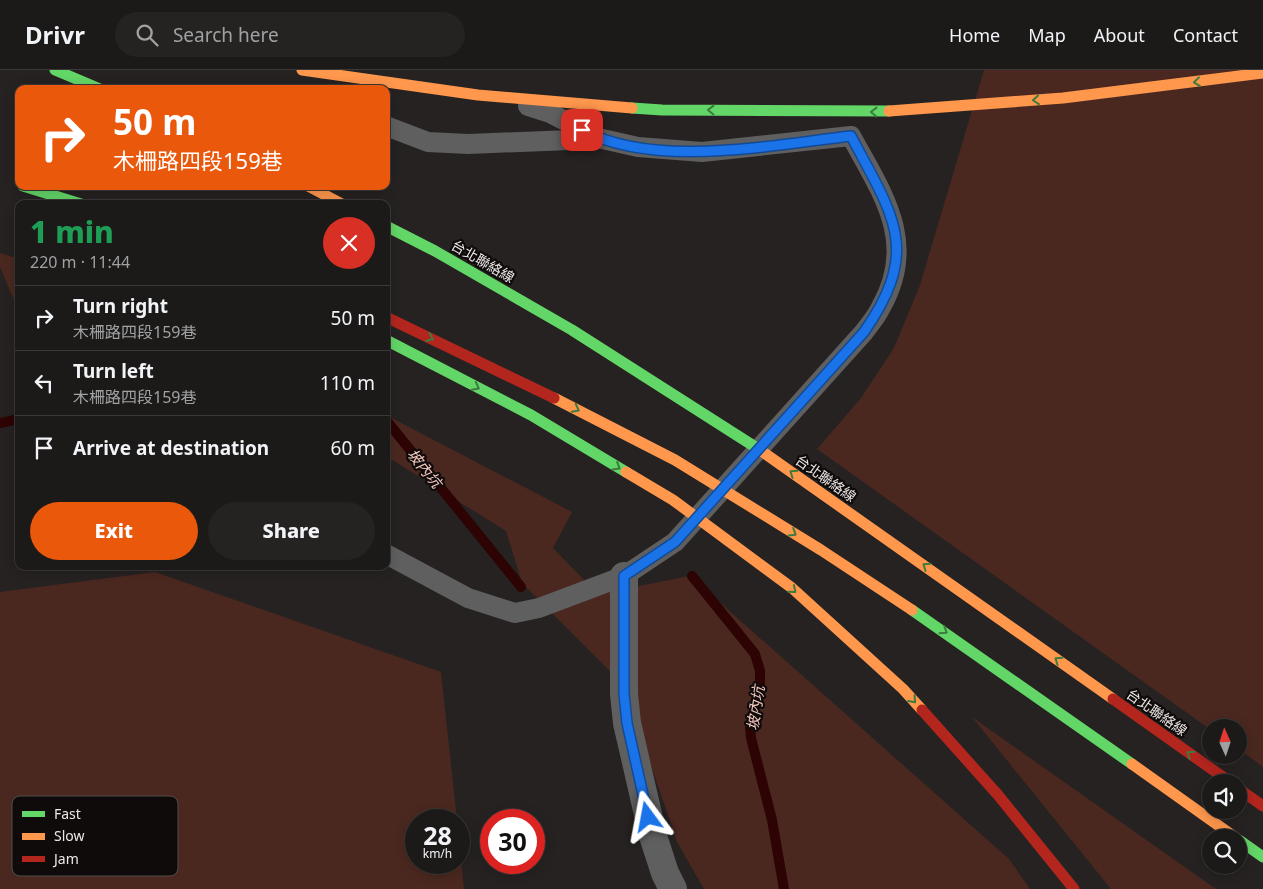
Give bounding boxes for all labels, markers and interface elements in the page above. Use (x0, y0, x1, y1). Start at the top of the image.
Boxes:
search box (115, 12, 465, 57)
text: Drivr (25, 18, 85, 51)
icon: search (133, 21, 161, 49)
text: Search here (173, 22, 279, 48)
text: Home (949, 23, 1000, 47)
text: Map (1028, 23, 1066, 47)
text: About (1094, 23, 1145, 47)
text: Contact (1173, 23, 1238, 47)
one-way arrow (1193, 76, 1202, 86)
one-way arrow (1032, 94, 1040, 105)
text: 50 m (113, 98, 196, 145)
icon: right (30, 105, 95, 170)
one-way arrow (707, 105, 715, 115)
one-way arrow (870, 107, 878, 117)
pin (561, 109, 603, 151)
icon: arrive (568, 116, 596, 144)
text: 木柵路四段159巷 (113, 145, 283, 175)
text: 1 min (30, 211, 114, 252)
button: close (323, 217, 375, 269)
street label: 台北聯絡線 (448, 235, 518, 287)
text: 220 m · 11:44 (30, 251, 130, 273)
text: Turn right (73, 293, 168, 319)
icon: right (30, 304, 58, 332)
text: 50 m (331, 305, 375, 331)
text: 木柵路四段159巷 (73, 321, 196, 343)
one-way arrow (425, 332, 434, 342)
text: Turn left (73, 358, 154, 384)
icon: left (30, 369, 58, 397)
text: 110 m (320, 370, 375, 396)
one-way arrow (471, 381, 480, 391)
text: 木柵路四段159巷 (73, 386, 196, 408)
one-way arrow (571, 403, 580, 413)
icon: arrive (30, 434, 58, 462)
text: Arrive at destination (73, 435, 269, 461)
text: 60 m (331, 435, 375, 461)
water label: 坡內坑 (403, 444, 448, 493)
street label: 台北聯絡線 (792, 450, 860, 506)
one-way arrow (612, 460, 621, 470)
one-way arrow (789, 469, 798, 479)
button: Exit (30, 502, 198, 560)
button: Share (208, 502, 375, 560)
one-way arrow (788, 527, 797, 536)
one-way arrow (922, 563, 932, 572)
one-way arrow (787, 584, 796, 593)
one-way arrow (938, 625, 948, 634)
one-way arrow (1054, 657, 1064, 666)
water label: 坡內坑 (742, 682, 769, 732)
street label: 台北聯絡線 (1123, 684, 1191, 740)
one-way arrow (907, 694, 915, 703)
north arrow (1202, 719, 1248, 764)
map controls (1202, 719, 1247, 874)
one-way arrow (1187, 751, 1196, 760)
button: sound (1202, 774, 1247, 819)
position arrow (621, 790, 673, 842)
legend (12, 796, 178, 876)
text: Fast (54, 804, 81, 823)
speed limit sign: 30 (480, 809, 545, 874)
text: 28 (423, 818, 452, 852)
text: Slow (54, 826, 85, 845)
button: search (1202, 829, 1247, 874)
text: km/h (423, 845, 452, 862)
text: Jam (52, 849, 79, 868)

